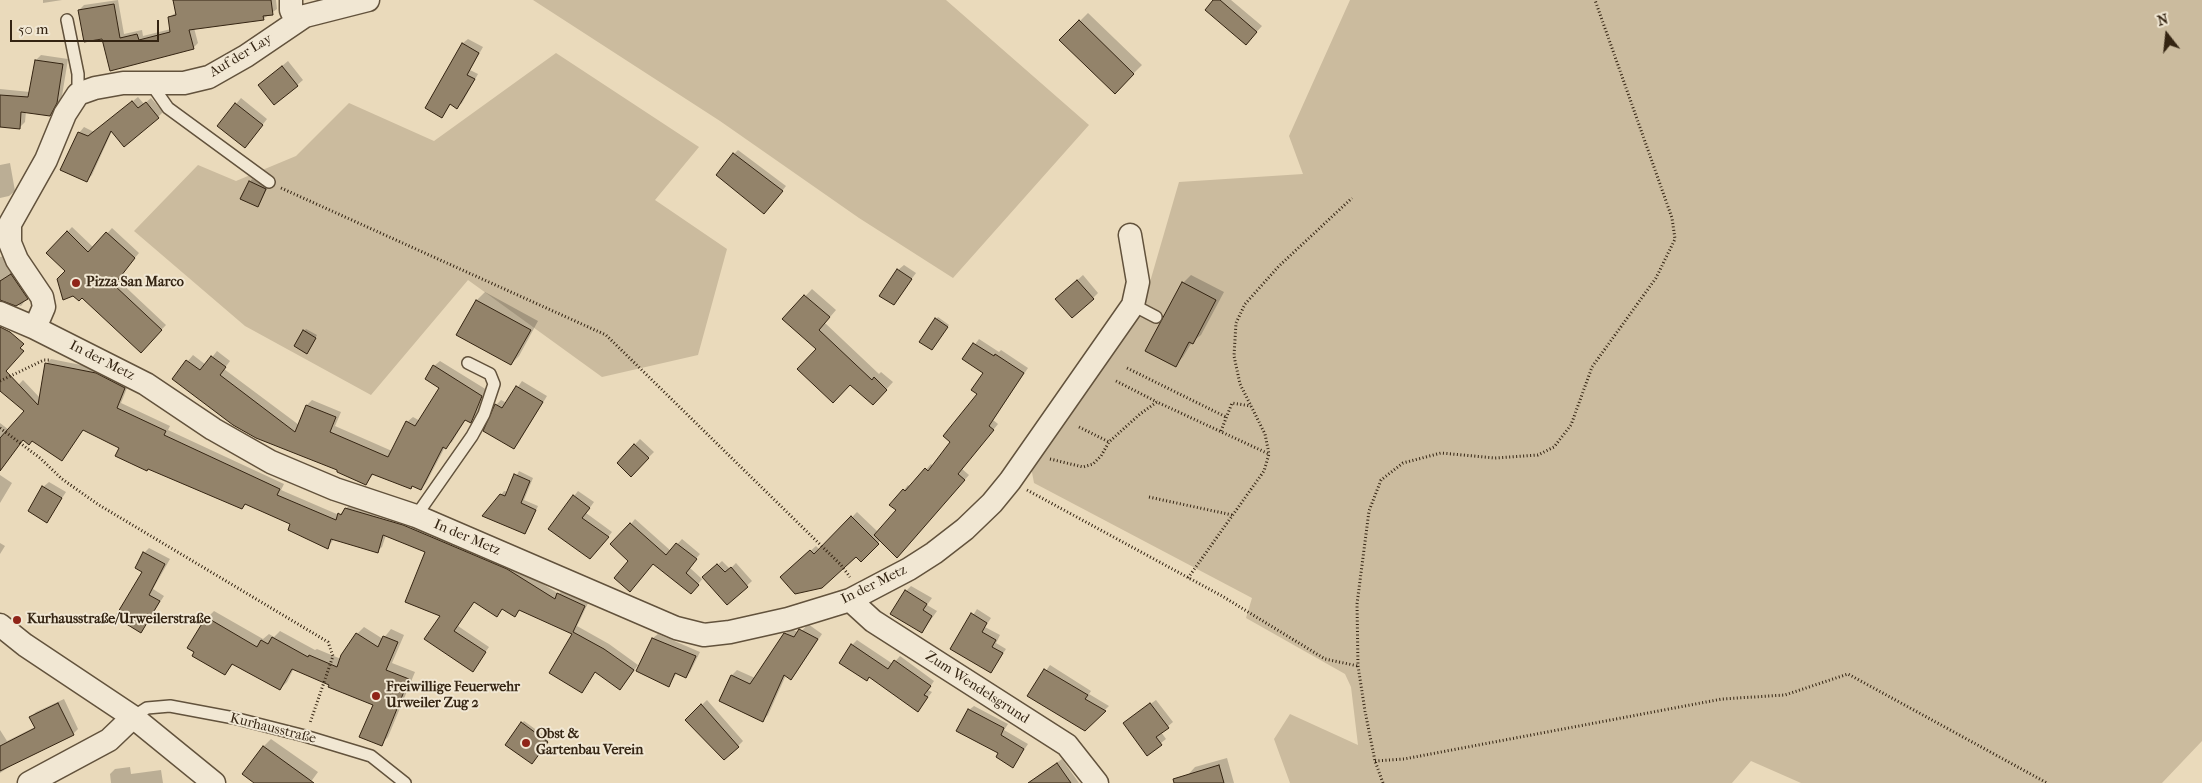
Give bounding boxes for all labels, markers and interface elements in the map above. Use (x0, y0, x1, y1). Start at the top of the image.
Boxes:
scale bar (12, 10, 161, 42)
north arrow (2142, 10, 2192, 60)
text: N (2155, 10, 2170, 30)
text: 50 m (18, 20, 48, 38)
street label: Auf der Lay (207, 31, 275, 81)
place label: Pizza San Marco (86, 275, 184, 291)
marker: Pizza San Marco (70, 277, 82, 289)
street label: In der Metz (67, 337, 137, 385)
street label: In der Metz (431, 516, 503, 560)
street label: In der Metz (838, 562, 910, 608)
place label: Kurhausstraße/Urweilerstraße (27, 612, 211, 628)
marker: Kurhausstraße/Urweilerstraße (11, 614, 23, 626)
street label: Zum Wendelsgrund (922, 648, 1032, 728)
place label: Freiwillige Feuerwehr Urweiler Zug 2 (386, 680, 520, 712)
marker: Freiwillige Feuerwehr Urweiler Zug 2 (370, 690, 382, 702)
street label: Kurhausstraße (228, 710, 318, 748)
place label: Obst & Gartenbau Verein (536, 727, 643, 760)
marker: Obst & Gartenbau Verein (520, 737, 532, 749)

